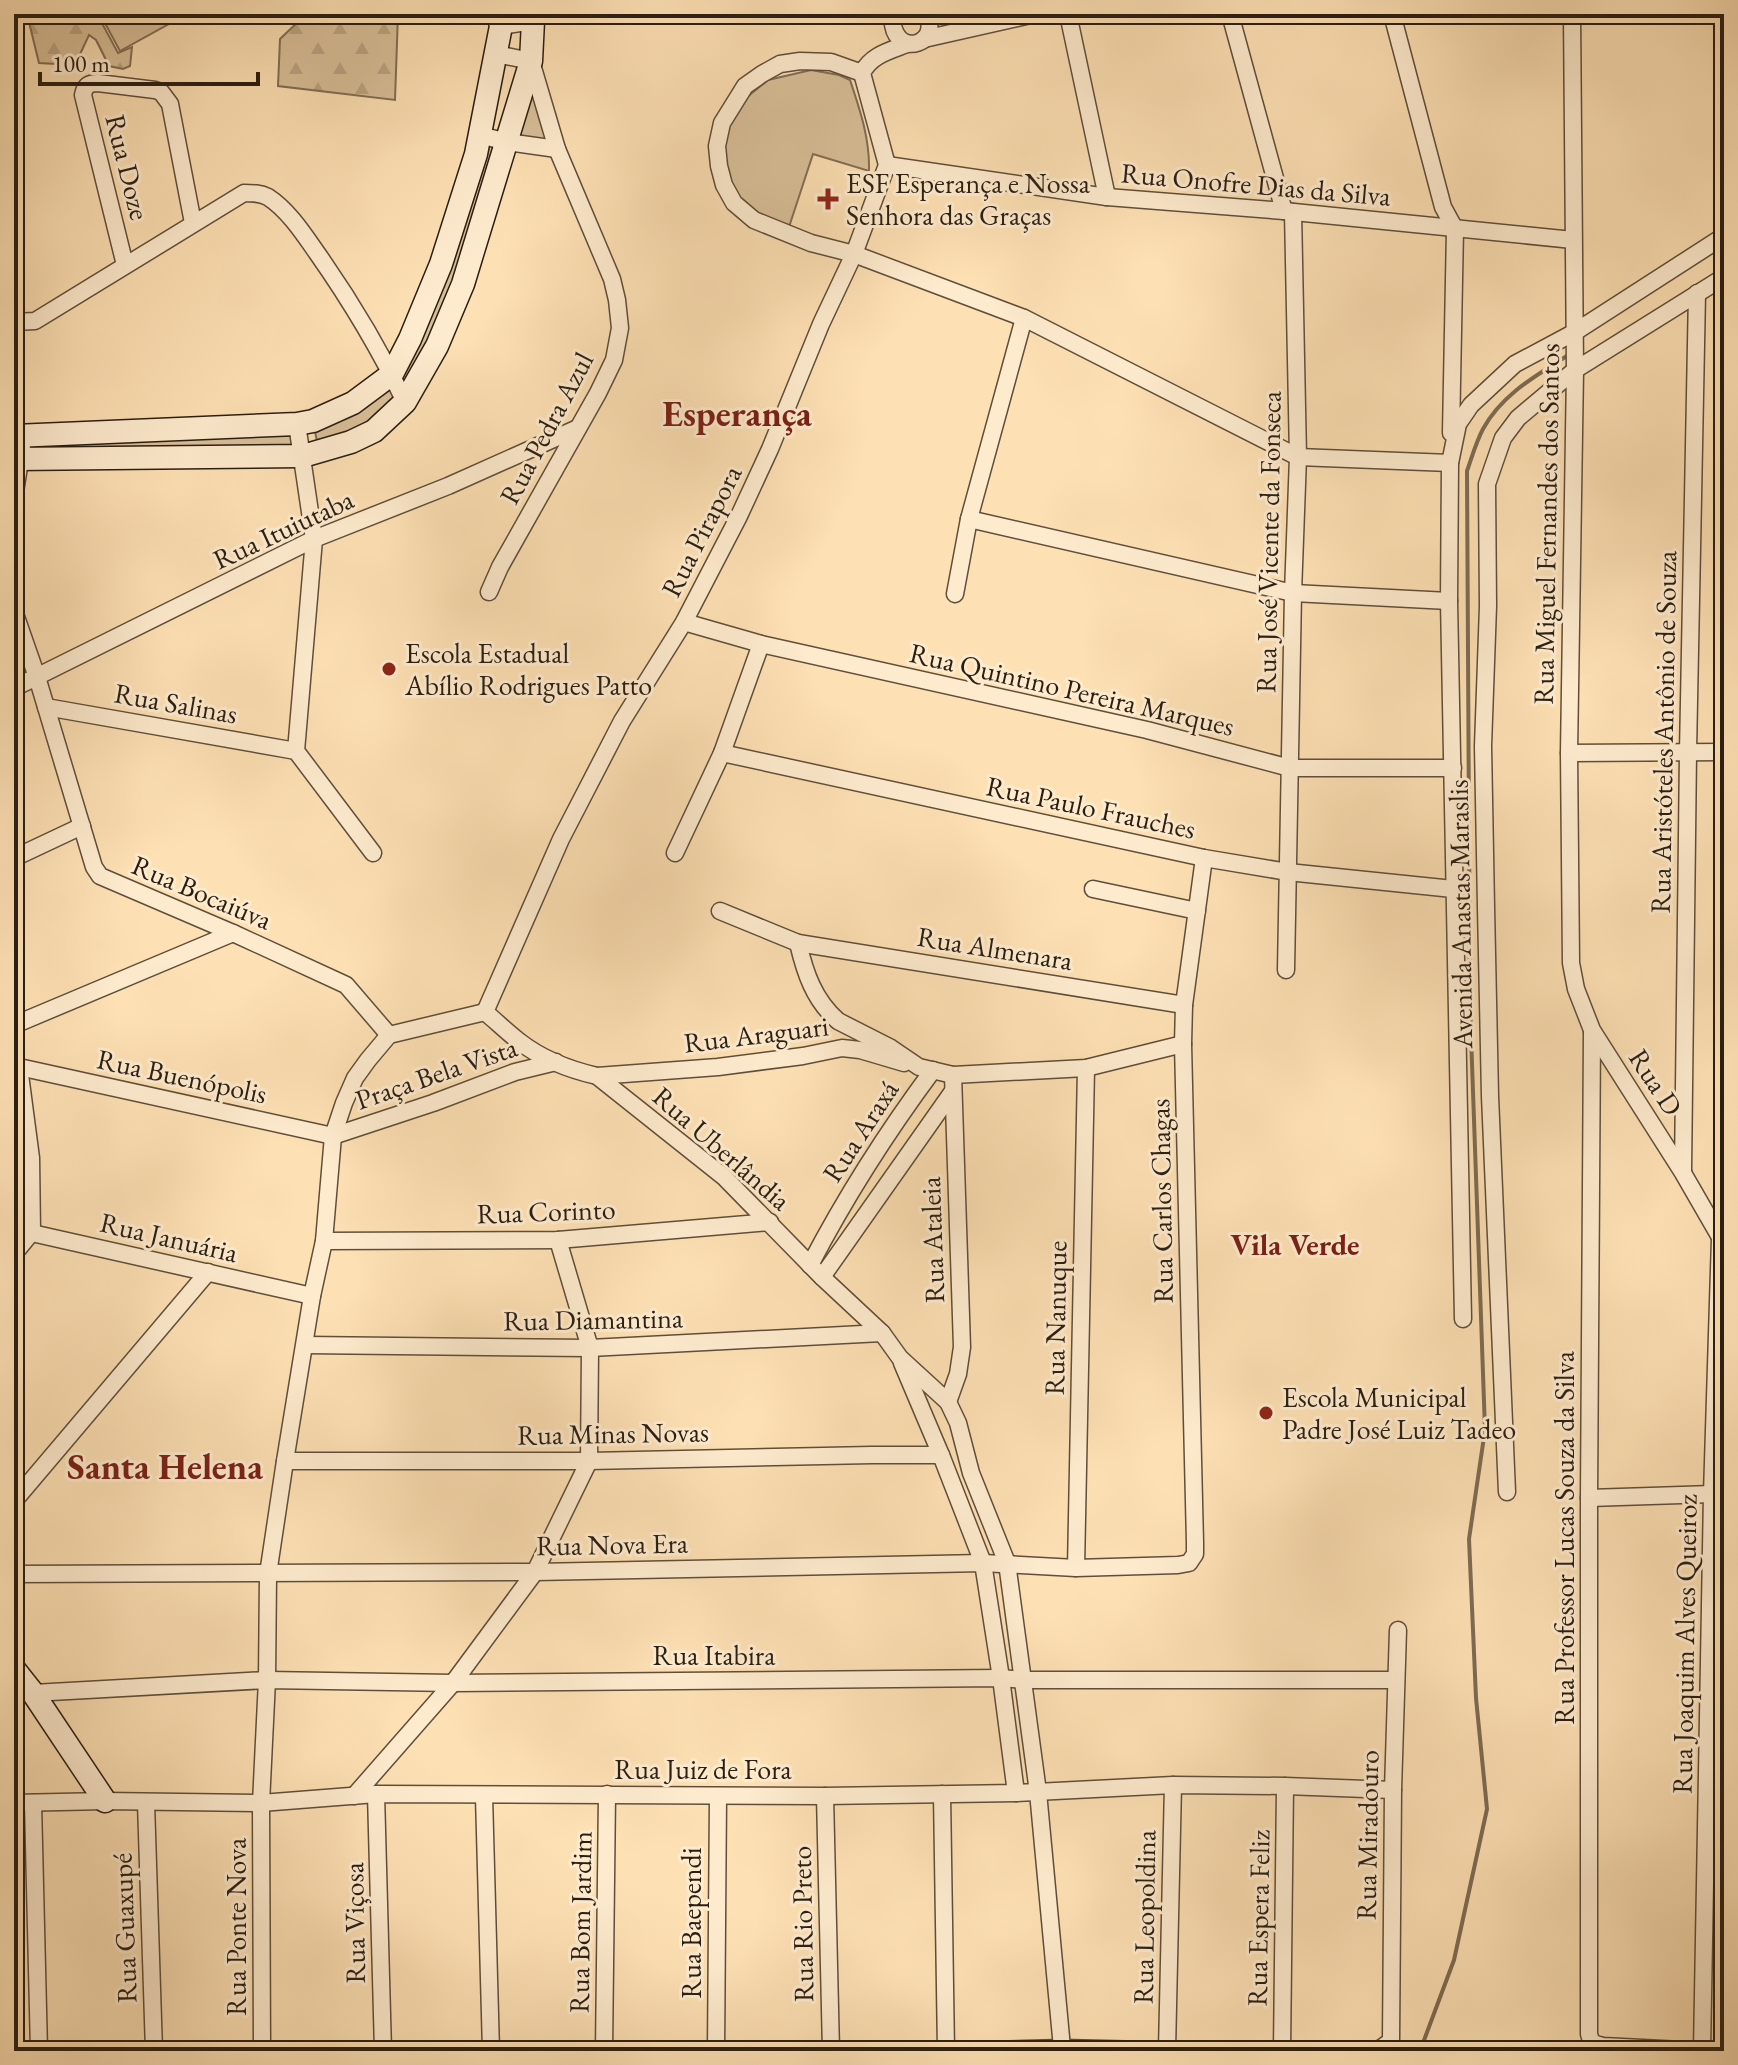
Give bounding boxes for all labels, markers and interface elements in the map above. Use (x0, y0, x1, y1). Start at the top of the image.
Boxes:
scale bar (40, 36, 258, 86)
text: 100 m (52, 48, 110, 79)
street label: Rua Doze (98, 110, 158, 224)
street label: Rua Onofre Dias da Silva (1120, 154, 1393, 214)
place label: ESF Esperança e Nossa Senhora das Graças (846, 165, 1091, 233)
marker: ESF Esperança e Nossa Senhora das Graças (817, 188, 839, 210)
street label: Rua Miguel Fernandes dos Santos (1525, 343, 1567, 705)
street label: Rua Pedra Azul (491, 345, 601, 510)
district label: Esperança (662, 390, 812, 437)
street label: Rua José Vicente da Fonseca (1247, 390, 1289, 693)
street label: Rua Pirapora (652, 458, 750, 603)
street label: Rua Ituiutaba (207, 480, 360, 577)
street label: Rua Aristóteles Antônio de Souza (1642, 550, 1684, 914)
street label: Rua Quintino Pereira Marques (906, 634, 1238, 744)
place label: Escola Estadual Abílio Rodrigues Patto (404, 635, 652, 703)
marker: Escola Estadual Abílio Rodrigues Patto (380, 660, 398, 678)
street label: Rua Salinas (112, 674, 240, 732)
street label: Rua Paulo Frauches (983, 767, 1199, 847)
street label: Avenida Anastas Maraslis (1440, 779, 1480, 1050)
street label: Rua Bocaiúva (127, 846, 278, 938)
street label: Rua Almenara (915, 918, 1076, 978)
street label: Rua Araguari (681, 1007, 831, 1061)
street label: Praça Bela Vista (350, 1028, 522, 1117)
street label: Rua Buenópolis (94, 1040, 270, 1112)
street label: Rua D (1621, 1042, 1691, 1122)
street label: Rua Araxá (814, 1073, 907, 1189)
street label: Rua Uberlândia (645, 1078, 799, 1218)
street label: Rua Carlos Chagas (1141, 1098, 1181, 1304)
street label: Rua Ataleia (912, 1175, 952, 1304)
street label: Rua Corinto (476, 1191, 616, 1231)
street label: Rua Januária (97, 1204, 242, 1271)
district label: Vila Verde (1231, 1225, 1359, 1264)
street label: Rua Nanuque (1036, 1240, 1074, 1396)
street label: Rua Diamantina (503, 1299, 684, 1339)
street label: Rua Professor Lucas Souza da Silva (1546, 1350, 1582, 1725)
place label: Escola Municipal Padre José Luiz Tadeo (1282, 1379, 1516, 1447)
marker: Escola Municipal Padre José Luiz Tadeo (1257, 1404, 1275, 1422)
street label: Rua Minas Novas (517, 1413, 709, 1453)
district label: Santa Helena (67, 1443, 263, 1490)
street label: Rua Joaquim Alves Queiroz (1663, 1493, 1705, 1794)
street label: Rua Nova Era (536, 1525, 689, 1563)
street label: Rua Itabira (653, 1637, 776, 1673)
street label: Rua Miradouro (1348, 1750, 1386, 1920)
street label: Rua Juiz de Fora (614, 1751, 793, 1787)
street label: Rua Leopoldina (1124, 1829, 1164, 2004)
street label: Rua Espera Feliz (1238, 1829, 1278, 2007)
street label: Rua Bom Jardim (560, 1830, 600, 2013)
street label: Rua Ponte Nova (218, 1837, 254, 2016)
street label: Rua Rio Preto (783, 1846, 821, 2002)
street label: Rua Baependi (673, 1847, 709, 1999)
street label: Rua Guaxupé (103, 1852, 145, 2004)
street label: Rua Viçosa (335, 1861, 373, 1984)

